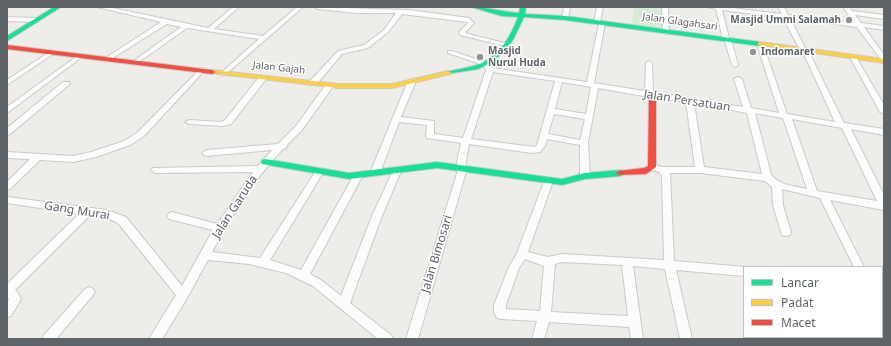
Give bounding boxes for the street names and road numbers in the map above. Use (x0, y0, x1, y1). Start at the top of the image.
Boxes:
street label: Jalan Glagahsari (642, 11, 718, 33)
street label: Jalan Gajah (252, 59, 306, 77)
street label: Jalan Persatuan (643, 87, 731, 115)
street label: Jalan Garuda (209, 173, 261, 241)
street label: Gang Murai (43, 199, 111, 223)
street label: Jalan Bimosari (418, 214, 456, 294)

